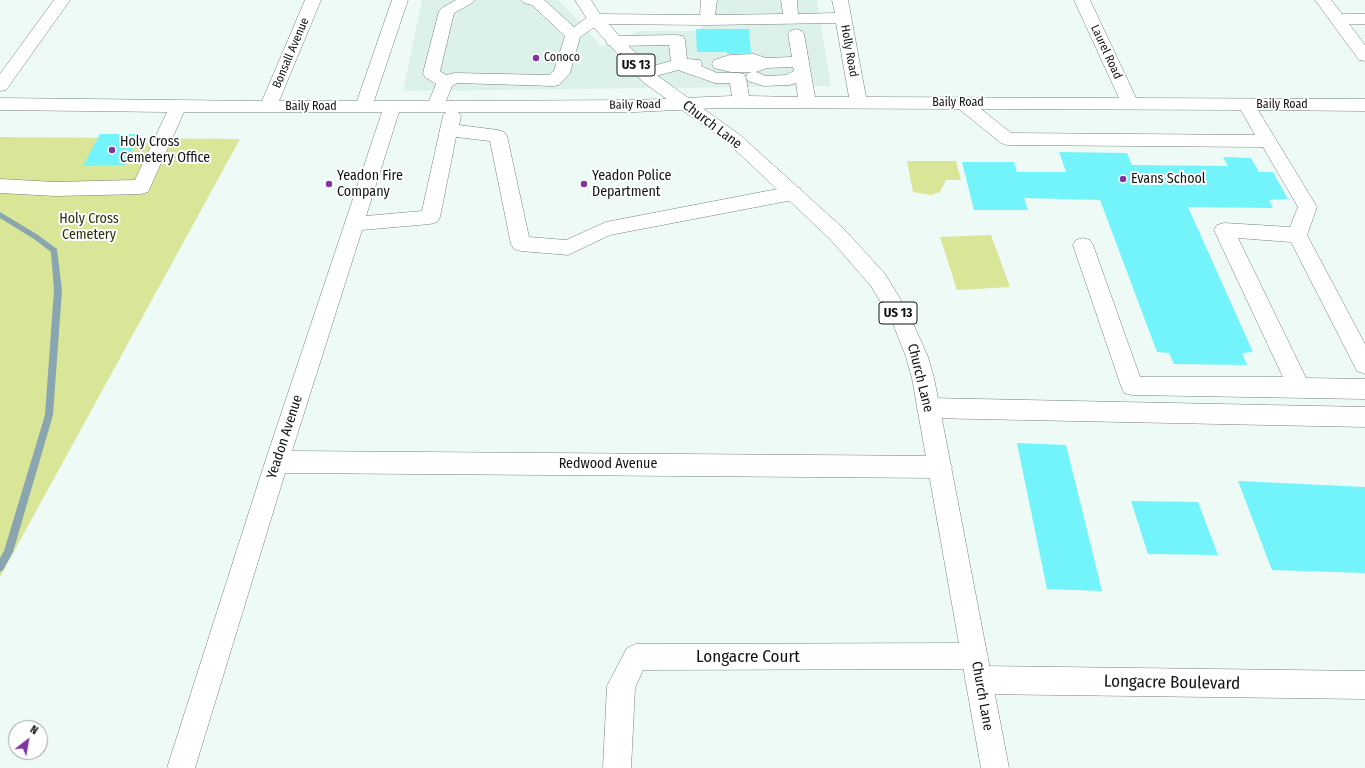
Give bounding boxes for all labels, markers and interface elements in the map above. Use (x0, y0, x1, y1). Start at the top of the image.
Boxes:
street label: Bonsall Avenue (270, 16, 312, 90)
street label: Laurel Road (1087, 23, 1125, 81)
street label: Holly Road (837, 24, 861, 78)
place label: Conoco (544, 51, 580, 65)
marker: Conoco (531, 53, 541, 63)
road number: US 13 (617, 54, 655, 76)
street label: Baily Road (932, 96, 984, 110)
street label: Baily Road (609, 97, 661, 113)
street label: Church Lane (679, 97, 745, 153)
street label: Baily Road (1256, 98, 1308, 112)
street label: Baily Road (285, 100, 337, 114)
place label: Holy Cross Cemetery Office (120, 134, 210, 166)
marker: Holy Cross Cemetery Office (107, 145, 117, 155)
place label: Yeadon Fire Company (337, 168, 403, 200)
place label: Yeadon Police Department (592, 168, 671, 200)
place label: Evans School (1131, 171, 1206, 187)
marker: Evans School (1118, 174, 1128, 184)
marker: Yeadon Fire Company (324, 179, 334, 189)
marker: Yeadon Police Department (579, 179, 589, 189)
park label: Holy Cross Cemetery (59, 211, 119, 244)
road number: US 13 (879, 302, 917, 324)
street label: Church Lane (903, 342, 937, 414)
street label: Yeadon Avenue (264, 393, 306, 481)
street label: Redwood Avenue (559, 456, 657, 472)
street label: Longacre Court (696, 647, 800, 667)
street label: Church Lane (968, 660, 996, 732)
street label: Longacre Boulevard (1104, 672, 1240, 694)
north arrow (8, 720, 48, 760)
text: N (28, 723, 40, 737)

